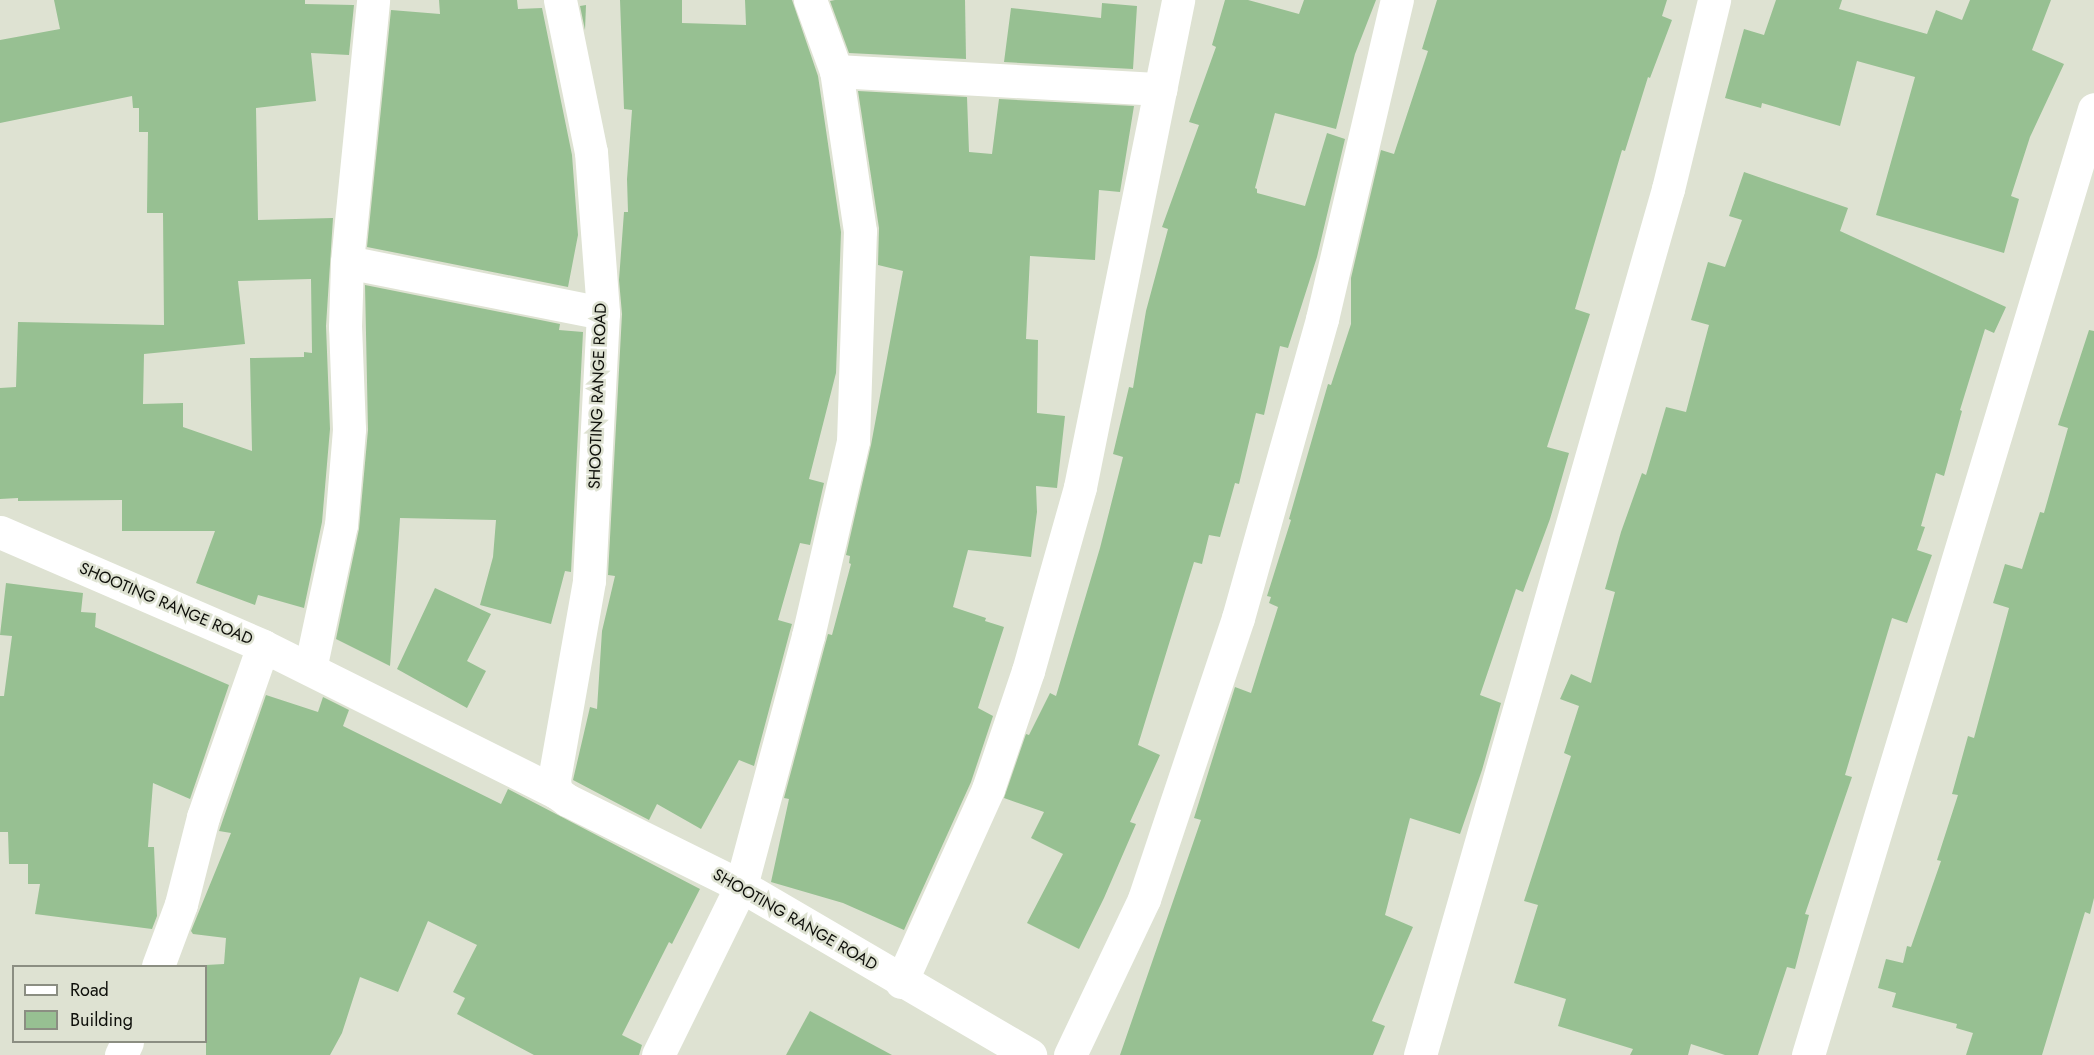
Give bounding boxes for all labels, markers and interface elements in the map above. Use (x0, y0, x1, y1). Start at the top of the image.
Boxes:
street label: SHOOTING RANGE ROAD (585, 302, 611, 490)
street label: SHOOTING RANGE ROAD (76, 559, 256, 649)
street label: SHOOTING RANGE ROAD (709, 865, 881, 975)
legend (12, 965, 207, 1043)
text: Road (70, 977, 109, 1003)
text: Building (70, 1007, 133, 1033)

